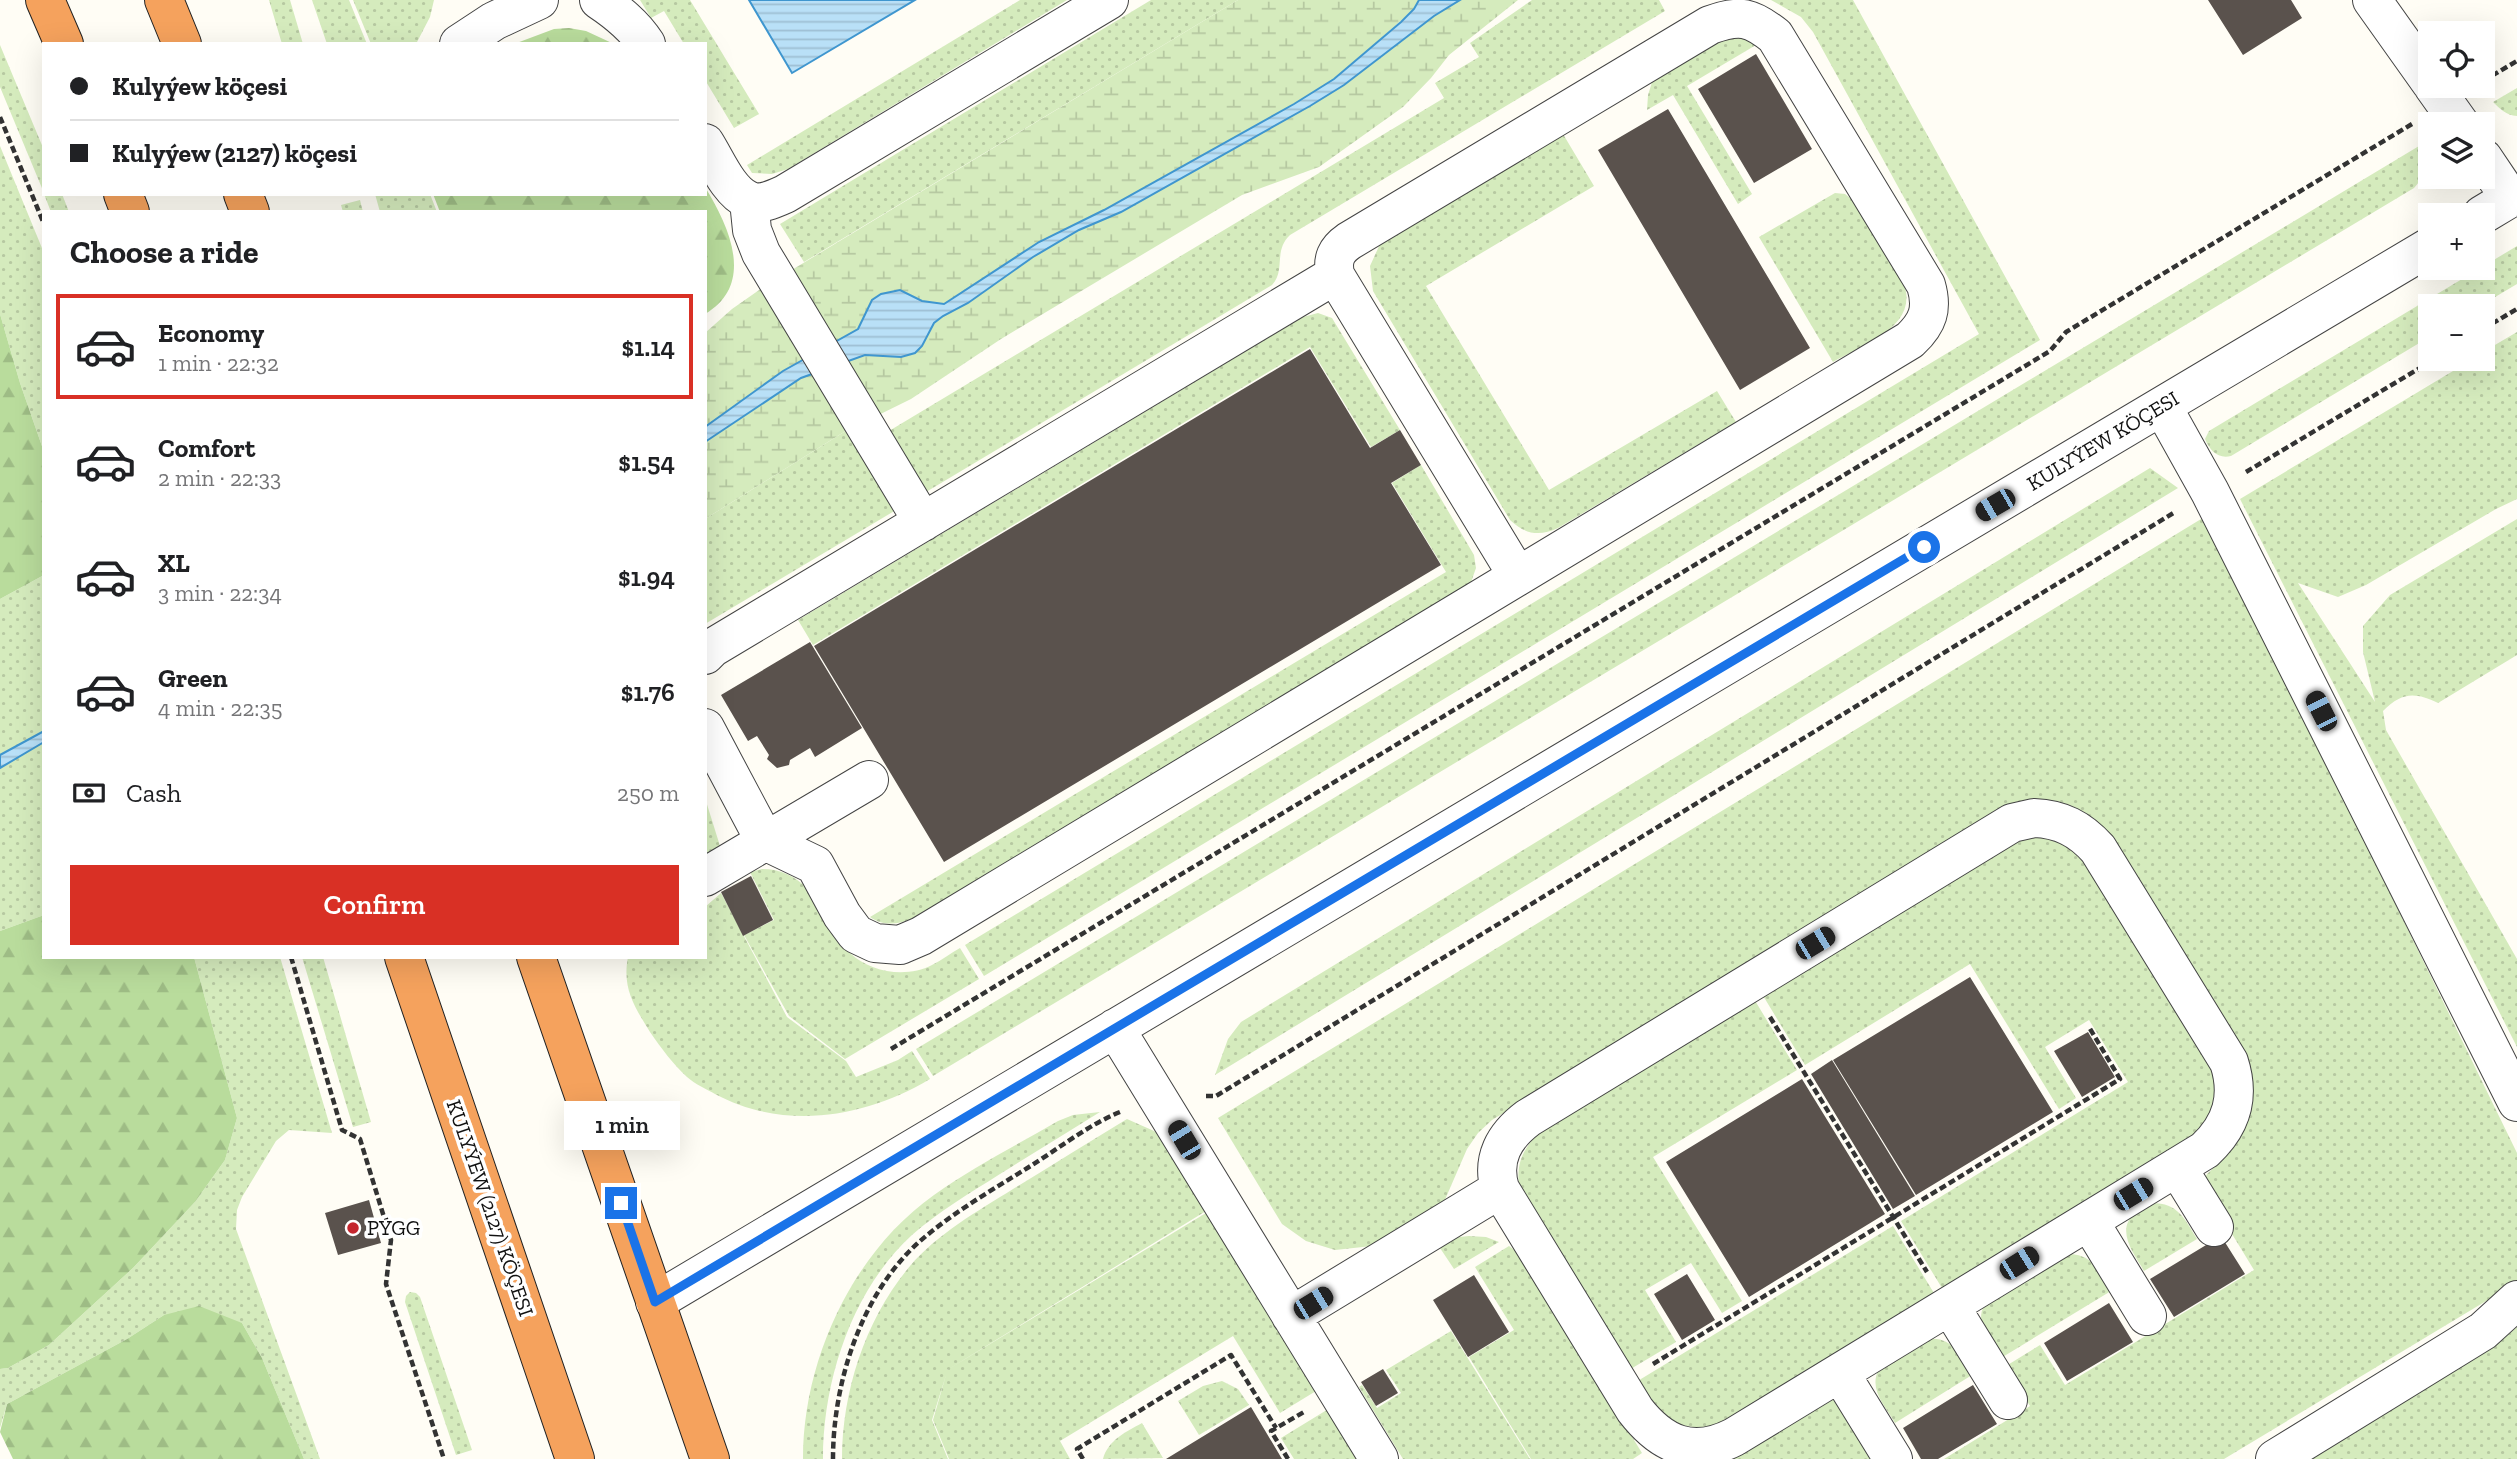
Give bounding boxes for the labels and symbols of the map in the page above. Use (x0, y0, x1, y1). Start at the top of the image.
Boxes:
street label: KULYÝEW KÖÇESI (2022, 385, 2183, 496)
car (1972, 485, 2019, 525)
route start (1908, 531, 1940, 563)
car (2303, 688, 2340, 734)
car (1792, 923, 1839, 963)
street label: KULYÝEW (2127) KÖÇESI (442, 1096, 539, 1320)
callout: 1 min (563, 1102, 679, 1150)
car (1165, 1117, 1204, 1163)
car (2110, 1174, 2157, 1214)
route end (605, 1187, 637, 1219)
place label: PÝGG (367, 1215, 420, 1240)
marker: PÝGG (345, 1220, 361, 1236)
car (1996, 1243, 2043, 1283)
car (1290, 1283, 1337, 1323)

